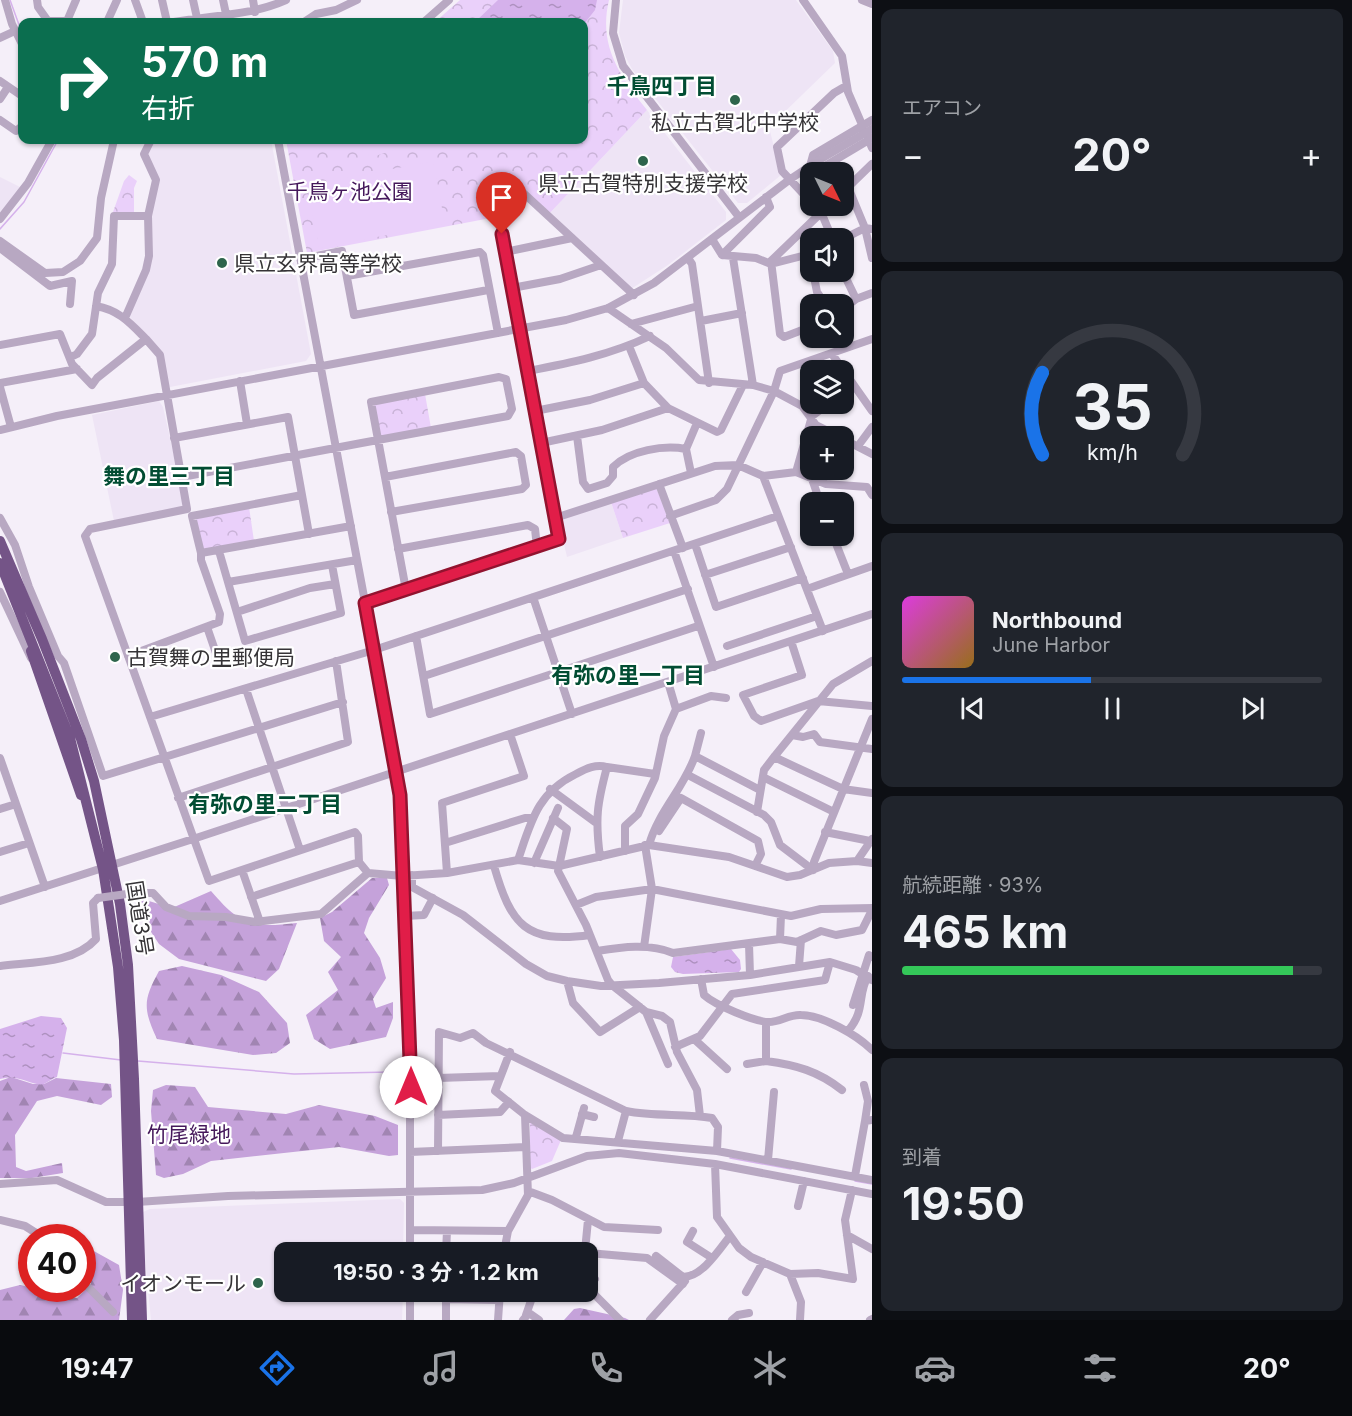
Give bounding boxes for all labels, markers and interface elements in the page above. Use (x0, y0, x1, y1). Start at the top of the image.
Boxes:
text: 570 m (141, 36, 268, 87)
icon: right (42, 42, 120, 120)
district label: 千鳥四丁目 (607, 73, 717, 99)
text: 右折 (141, 92, 195, 125)
marker: 私立古賀北中学校 (728, 93, 742, 107)
text: エアコン (902, 96, 982, 120)
place label: 私立古賀北中学校 (651, 110, 819, 135)
text: 20° (1072, 127, 1152, 182)
text: − (902, 135, 924, 175)
text: + (1300, 135, 1322, 175)
marker: 県立古賀特別支援学校 (636, 154, 650, 168)
north arrow (800, 162, 854, 216)
map controls (800, 162, 854, 546)
place label: 県立古賀特別支援学校 (538, 171, 748, 196)
pin (476, 172, 527, 234)
park label: 千鳥ヶ池公園 (287, 179, 413, 204)
icon: arrive (485, 181, 518, 214)
button: sound (800, 228, 854, 282)
place label: 県立玄界高等学校 (234, 251, 402, 276)
marker: 県立玄界高等学校 (215, 256, 229, 270)
button: search (800, 294, 854, 348)
button: layers (800, 360, 854, 414)
text: 35 (1072, 369, 1152, 444)
button: + (800, 426, 854, 480)
text: km/h (1087, 439, 1137, 465)
district label: 舞の里三丁目 (103, 463, 235, 489)
button: − (800, 492, 854, 546)
text: Northbound (992, 607, 1122, 633)
text: June Harbor (992, 633, 1110, 657)
place label: 古賀舞の里郵便局 (127, 645, 295, 670)
marker: 古賀舞の里郵便局 (108, 650, 122, 664)
district label: 有弥の里一丁目 (551, 662, 705, 688)
icon: previous (956, 692, 989, 725)
icon: pause (1096, 692, 1129, 725)
icon: next (1236, 692, 1269, 725)
district label: 有弥の里二丁目 (188, 791, 342, 817)
text: 航続距離 · 93% (902, 873, 1043, 897)
street label: 国道3号 (122, 879, 158, 957)
text: 465 km (902, 904, 1068, 959)
position arrow (379, 1055, 443, 1119)
park label: 竹尾緑地 (147, 1122, 231, 1147)
text: 到着 (902, 1145, 942, 1169)
text: 19:50 (902, 1176, 1025, 1231)
speed limit sign: 40 (18, 1224, 96, 1302)
text: 19:50 · 3 分 · 1.2 km (333, 1259, 539, 1285)
place label: イオンモール (120, 1271, 246, 1296)
marker: イオンモール (251, 1276, 265, 1290)
icon: directions (256, 1347, 298, 1389)
icon: music (420, 1347, 462, 1389)
icon: phone (585, 1347, 627, 1389)
icon: climate (749, 1347, 791, 1389)
icon: car (914, 1347, 956, 1389)
icon: filters (1079, 1347, 1121, 1389)
text: 19:47 (61, 1352, 133, 1385)
text: 20° (1243, 1352, 1291, 1385)

